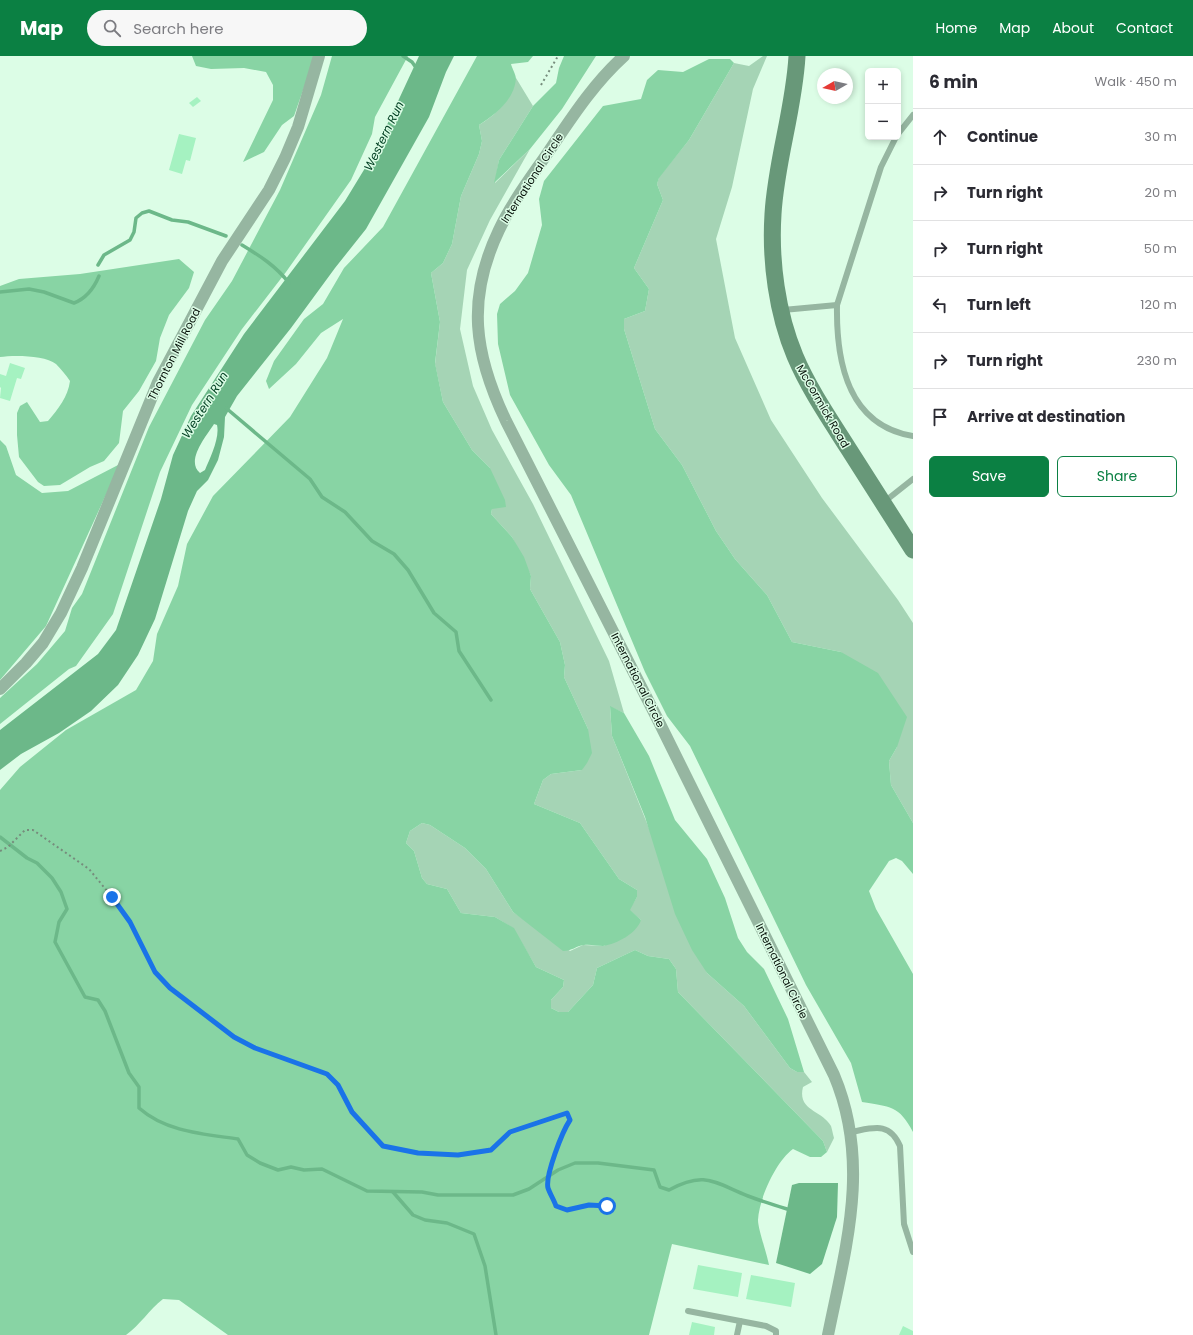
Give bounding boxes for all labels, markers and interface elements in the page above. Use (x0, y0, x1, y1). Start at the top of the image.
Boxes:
search box (87, 10, 367, 46)
text: Map (20, 15, 63, 42)
icon: search (101, 17, 123, 39)
text: Search here (133, 18, 224, 39)
text: Home (935, 18, 977, 38)
text: Map (999, 18, 1030, 38)
text: About (1052, 18, 1094, 38)
text: Contact (1116, 18, 1173, 38)
north arrow (817, 68, 853, 104)
map controls (865, 68, 901, 140)
button: + (865, 68, 901, 104)
text: 6 min (929, 70, 978, 94)
text: Walk · 450 m (1095, 72, 1177, 91)
water label: Western Run (359, 98, 408, 173)
button: − (865, 104, 901, 140)
icon: ahead (929, 126, 951, 148)
text: Continue (967, 126, 1038, 147)
text: 30 m (1144, 127, 1177, 146)
street label: International Circle (497, 130, 567, 226)
icon: right (929, 182, 951, 204)
text: Turn right (967, 182, 1043, 203)
text: 20 m (1144, 183, 1177, 202)
icon: right (929, 238, 951, 260)
text: Turn right (967, 238, 1043, 259)
text: 50 m (1144, 239, 1177, 258)
icon: left (929, 294, 951, 316)
text: Turn left (967, 294, 1031, 315)
text: 120 m (1140, 295, 1177, 314)
street label: Thornton Mill Road (144, 305, 204, 403)
icon: right (929, 350, 951, 372)
text: Turn right (967, 350, 1043, 371)
text: 230 m (1137, 351, 1177, 370)
street label: McCormick Road (793, 361, 853, 451)
water label: Western Run (177, 368, 232, 441)
icon: arrive (929, 406, 951, 428)
text: Arrive at destination (967, 406, 1125, 427)
button: Save (929, 456, 1049, 497)
button: Share (1057, 456, 1177, 497)
street label: International Circle (607, 630, 669, 730)
route end (103, 888, 121, 906)
street label: International Circle (752, 921, 812, 1022)
route start (598, 1197, 616, 1215)

